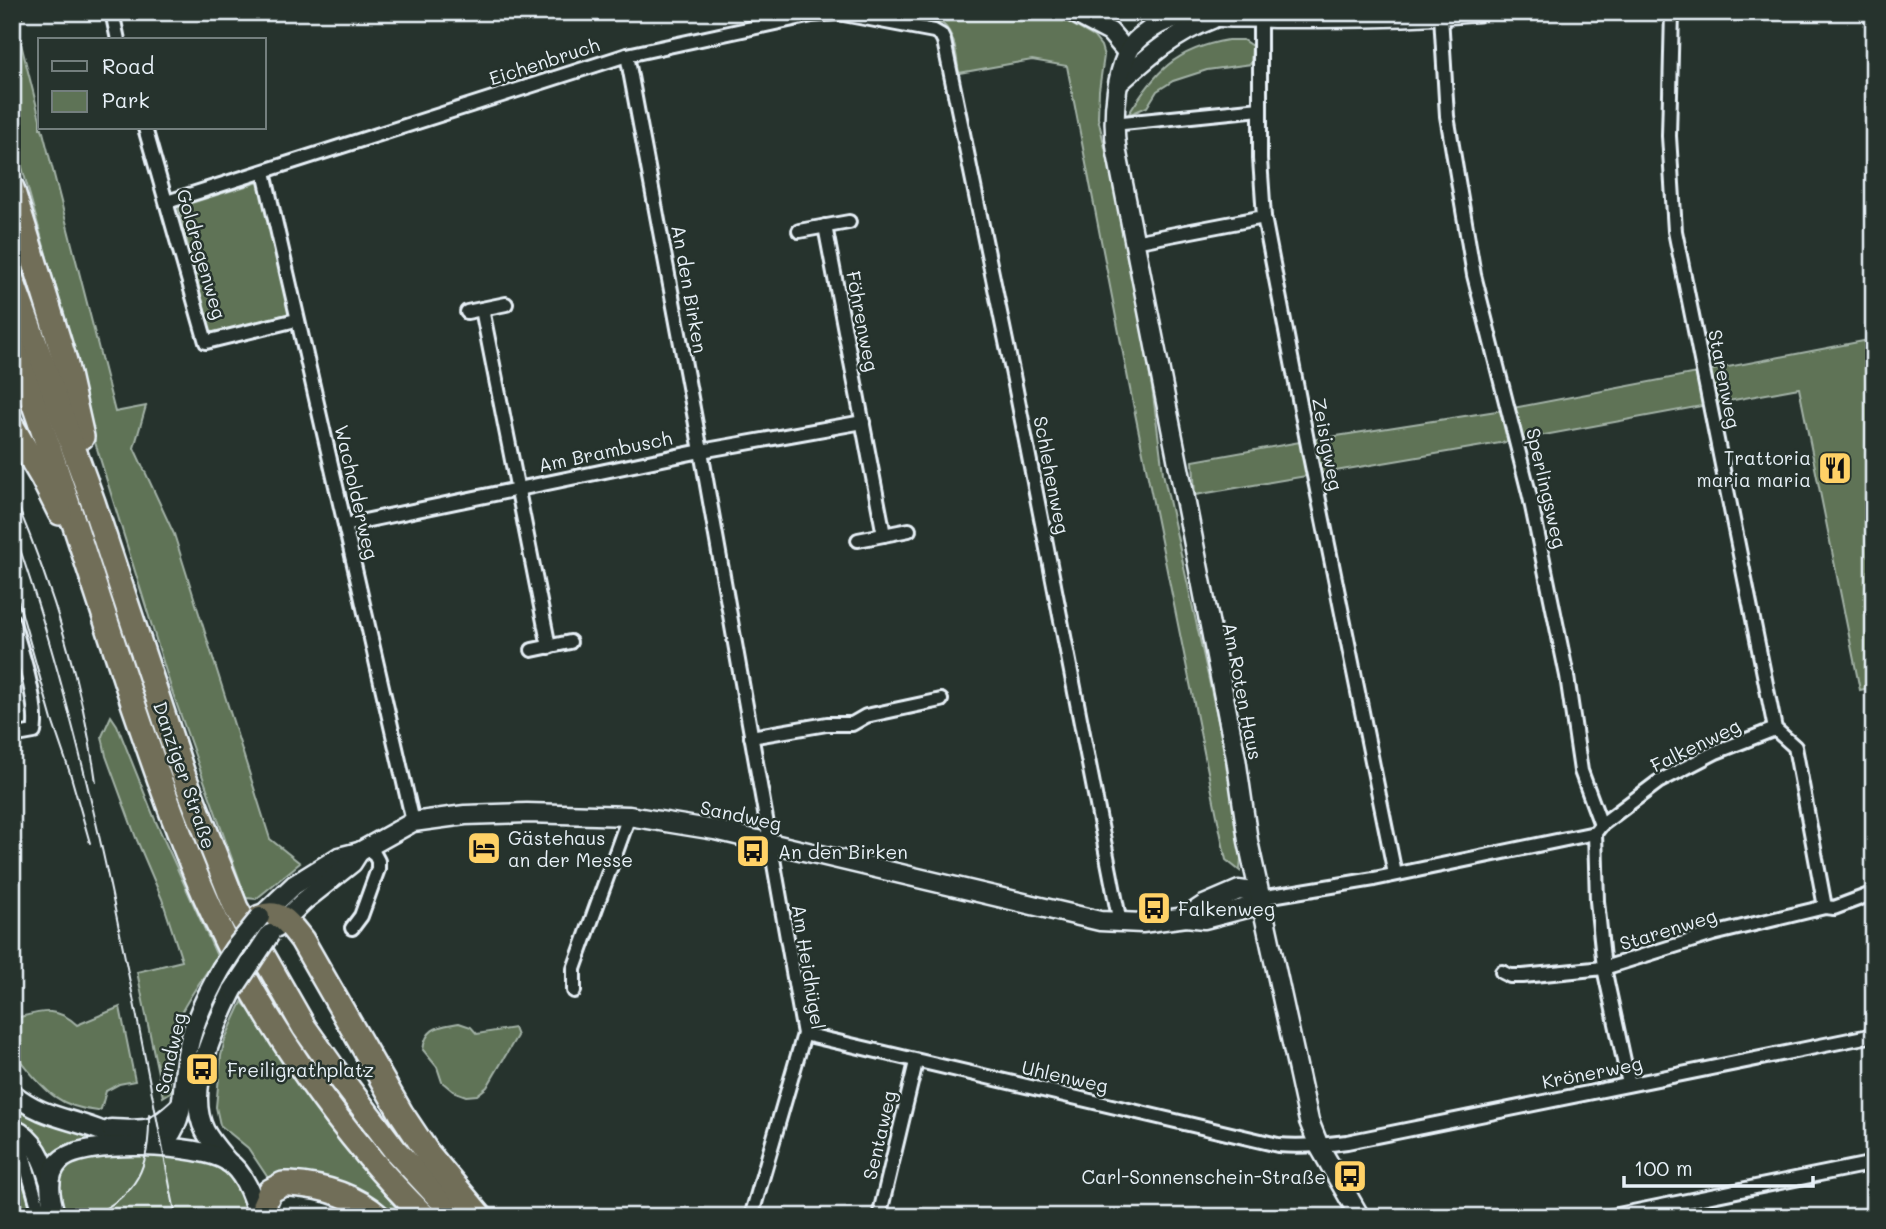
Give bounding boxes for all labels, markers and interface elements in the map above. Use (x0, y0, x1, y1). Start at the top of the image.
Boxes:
street label: Eichenbruch (486, 31, 602, 91)
legend (38, 38, 266, 130)
text: Road (102, 52, 154, 79)
text: Park (102, 86, 150, 113)
street label: Goldregenweg (171, 186, 233, 322)
street label: An den Birken (666, 223, 714, 355)
street label: Föhrenweg (841, 269, 885, 373)
street label: Starenweg (1703, 327, 1747, 431)
street label: Zeisigweg (1307, 395, 1349, 493)
street label: Schlehenweg (1028, 414, 1076, 536)
street label: Wacholderweg (329, 422, 385, 562)
street label: Am Brambusch (536, 425, 674, 477)
street label: Sperlingsweg (1521, 425, 1573, 551)
place label: Trattoria maria maria (1697, 445, 1811, 492)
restaurant icon: Trattoria maria maria (1816, 449, 1854, 487)
street label: Am Roten Haus (1217, 620, 1269, 762)
street label: Danziger Straße (148, 698, 222, 852)
street label: Falkenweg (1646, 712, 1744, 778)
street label: Sandweg (698, 794, 784, 836)
place label: Gästehaus an der Messe (508, 825, 633, 872)
hotel icon: Gästehaus an der Messe (465, 829, 503, 867)
bus stop icon: An den Birken (734, 832, 772, 870)
place label: An den Birken (778, 839, 908, 864)
bus stop icon: Falkenweg (1135, 889, 1173, 927)
place label: Falkenweg (1178, 896, 1275, 921)
street label: Starenweg (1616, 902, 1720, 956)
street label: Am Heidhügel (787, 903, 831, 1031)
street label: Sandweg (149, 1010, 191, 1096)
bus stop icon: Freiligrathplatz (183, 1050, 221, 1088)
street label: Krönerweg (1540, 1050, 1644, 1094)
street label: Uhlenweg (1019, 1054, 1111, 1098)
place label: Freiligrathplatz (227, 1057, 374, 1082)
street label: Sentaweg (857, 1088, 901, 1182)
scale bar (1624, 1145, 1812, 1189)
text: 100 m (1634, 1154, 1693, 1181)
bus stop icon: Carl-Sonnenschein-Straße (1331, 1157, 1369, 1195)
place label: Carl-Sonnenschein-Straße (1081, 1164, 1326, 1189)

